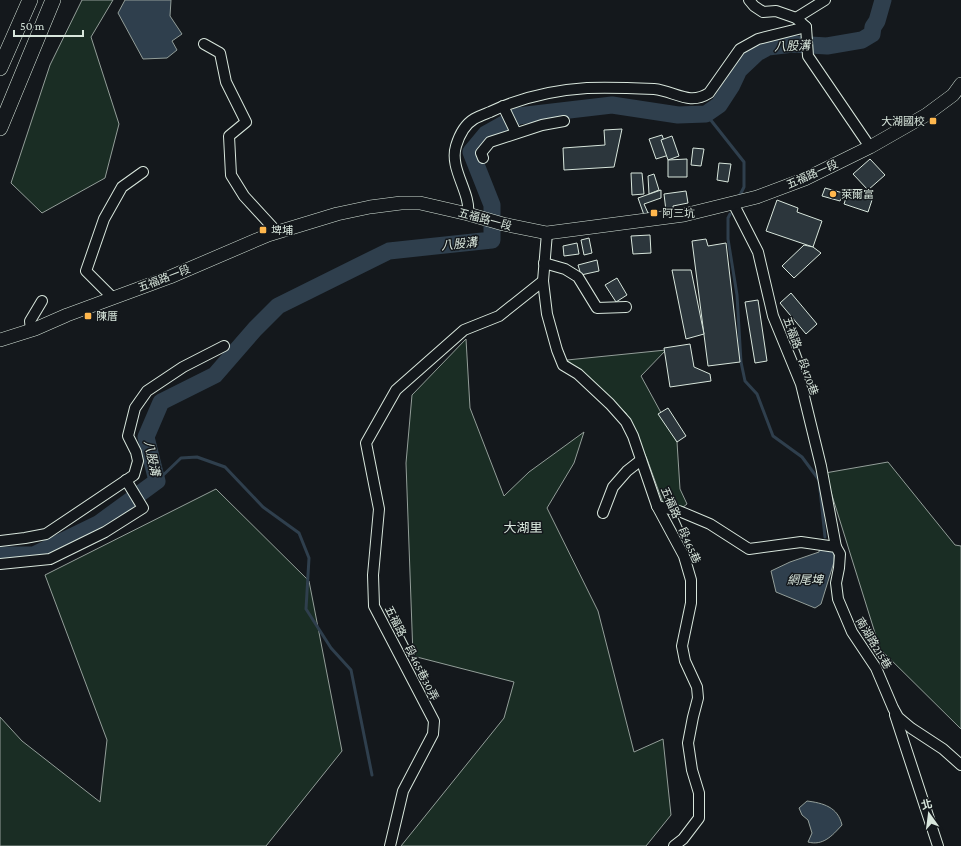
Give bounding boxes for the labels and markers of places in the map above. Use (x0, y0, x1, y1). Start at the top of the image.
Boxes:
place label: 大湖國校 (881, 115, 925, 127)
marker: 大湖國校 (928, 116, 938, 126)
place label: 萊爾富 (841, 188, 874, 200)
marker: 萊爾富 (828, 189, 838, 199)
place label: 阿三坑 (662, 207, 695, 219)
marker: 阿三坑 (649, 208, 659, 218)
place label: 埤埔 (271, 224, 293, 236)
marker: 埤埔 (258, 225, 268, 235)
place label: 陳厝 (96, 310, 118, 322)
marker: 陳厝 (83, 311, 93, 321)

